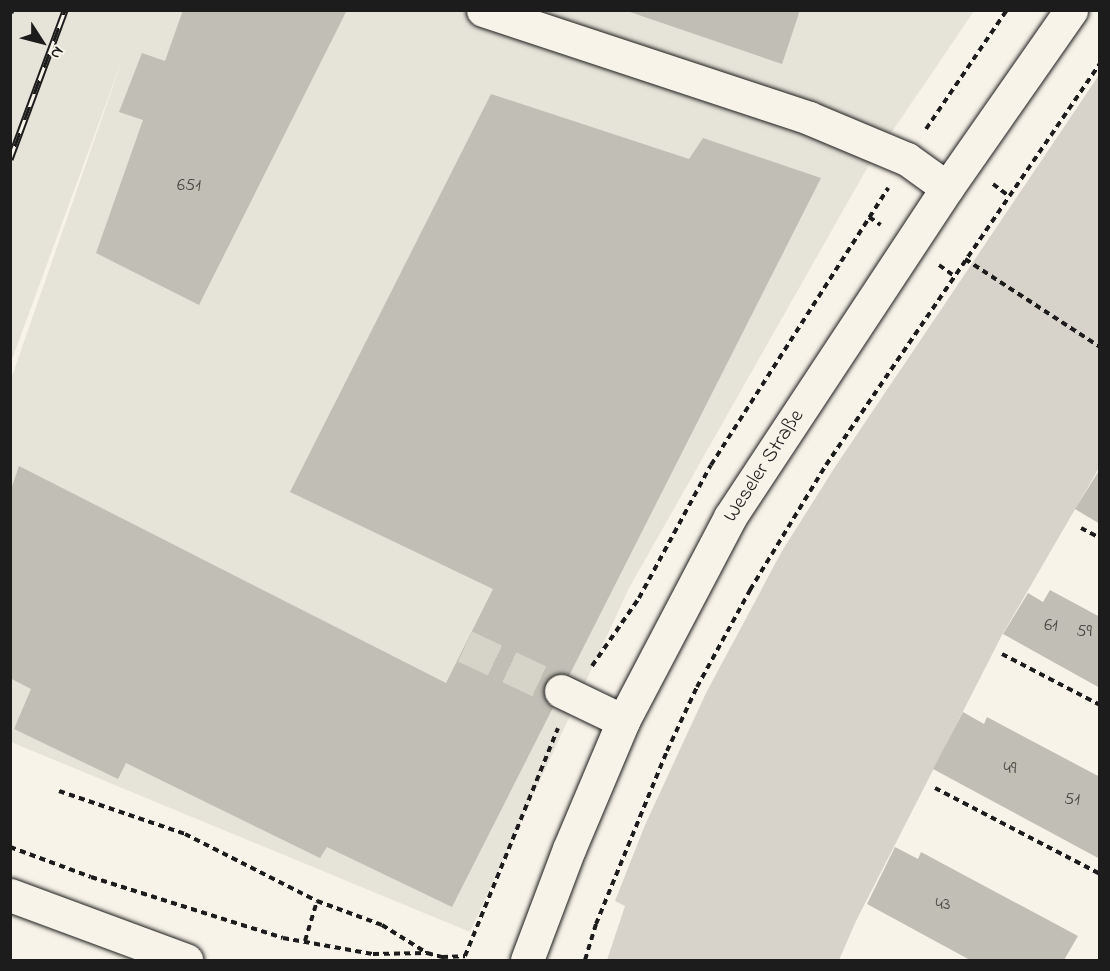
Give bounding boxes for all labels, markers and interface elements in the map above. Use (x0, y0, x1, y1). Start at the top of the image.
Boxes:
north arrow (12, 12, 72, 72)
text: N (44, 41, 69, 64)
house number: 651 (177, 175, 201, 197)
street label: Weseler Straße (718, 405, 810, 527)
house number: 61 (1044, 615, 1058, 637)
house number: 59 (1076, 621, 1092, 643)
house number: 49 (1004, 758, 1016, 780)
house number: 51 (1064, 789, 1080, 811)
house number: 43 (936, 894, 950, 916)

